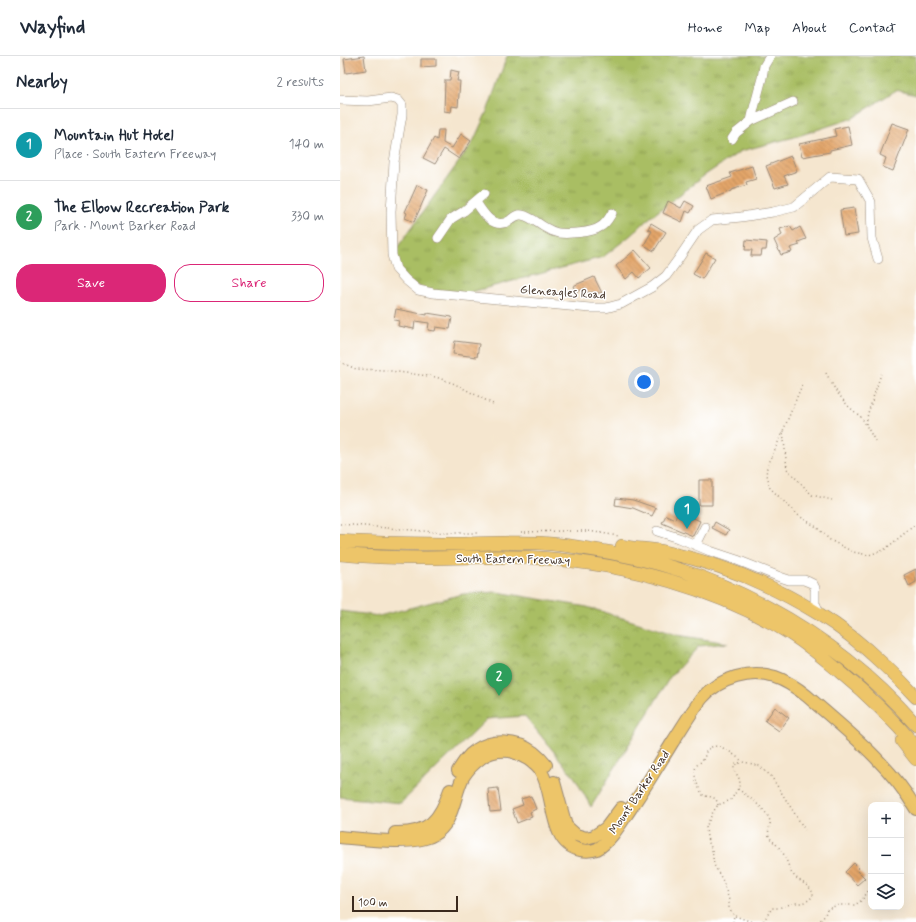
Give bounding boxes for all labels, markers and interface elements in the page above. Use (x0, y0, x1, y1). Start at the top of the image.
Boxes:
text: Wayfind (20, 15, 85, 40)
text: Home (688, 19, 722, 37)
text: Map (744, 19, 770, 37)
text: About (792, 19, 827, 37)
text: Contact (849, 19, 896, 37)
text: Nearby (16, 71, 68, 93)
text: 2 results (277, 74, 324, 91)
text: Mountain Hut Hotel (54, 126, 174, 146)
text: 1 (26, 136, 32, 153)
text: 140 m (289, 136, 324, 153)
text: Place · South Eastern Freeway (54, 146, 216, 163)
text: The Elbow Recreation Park (54, 198, 229, 218)
text: 2 (26, 208, 32, 225)
text: 330 m (291, 208, 324, 225)
text: Park · Mount Barker Road (54, 218, 196, 235)
button: Save (16, 264, 166, 302)
button: Share (174, 264, 324, 302)
street label: Gleneagles Road (520, 282, 606, 304)
your location (634, 372, 654, 392)
pin: 1 (674, 496, 700, 529)
street label: South Eastern Freeway (456, 551, 570, 569)
pin: 2 (486, 663, 512, 696)
street label: Mount Barker Road (606, 748, 674, 838)
map controls (868, 802, 904, 910)
button: + (868, 802, 904, 838)
button: − (868, 838, 904, 874)
button: layers (868, 874, 904, 910)
scale bar (352, 894, 458, 913)
text: 100 m (358, 896, 388, 910)

